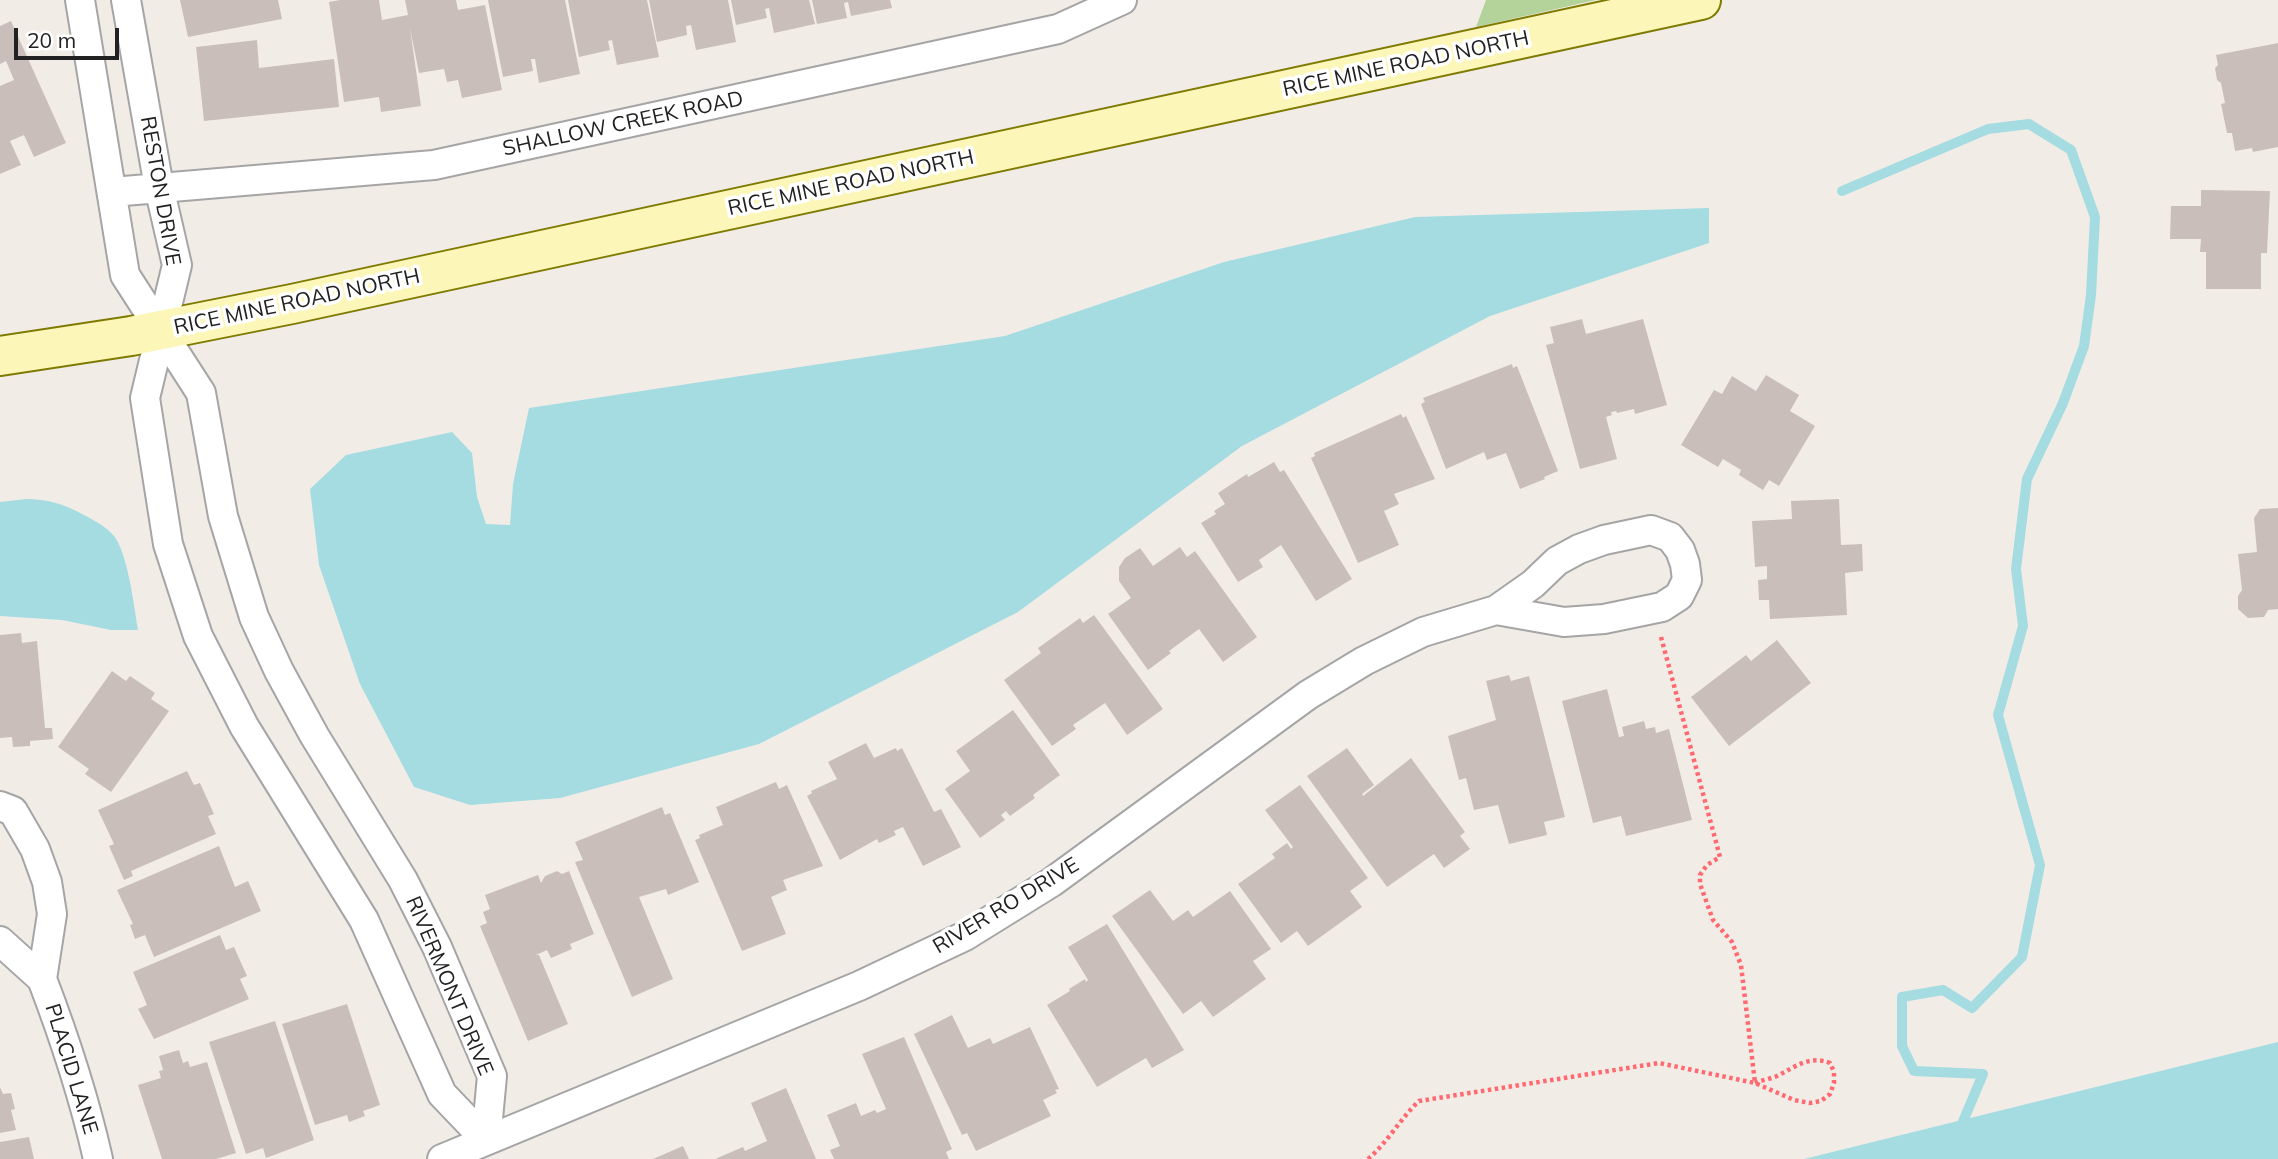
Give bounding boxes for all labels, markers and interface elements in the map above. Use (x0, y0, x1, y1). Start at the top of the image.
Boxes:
scale bar (18, 14, 122, 58)
street label: RICE MINE ROAD NORTH (1281, 26, 1531, 102)
text: 20 m (27, 27, 76, 53)
street label: SHALLOW CREEK ROAD (500, 86, 746, 162)
street label: RESTON DRIVE (134, 114, 186, 268)
street label: RICE MINE ROAD NORTH (726, 145, 976, 221)
street label: RICE MINE ROAD NORTH (172, 264, 422, 340)
street label: RIVER RO DRIVE (928, 853, 1084, 959)
street label: RIVERMONT DRIVE (400, 893, 498, 1079)
street label: PLACID LANE (39, 1001, 103, 1137)

